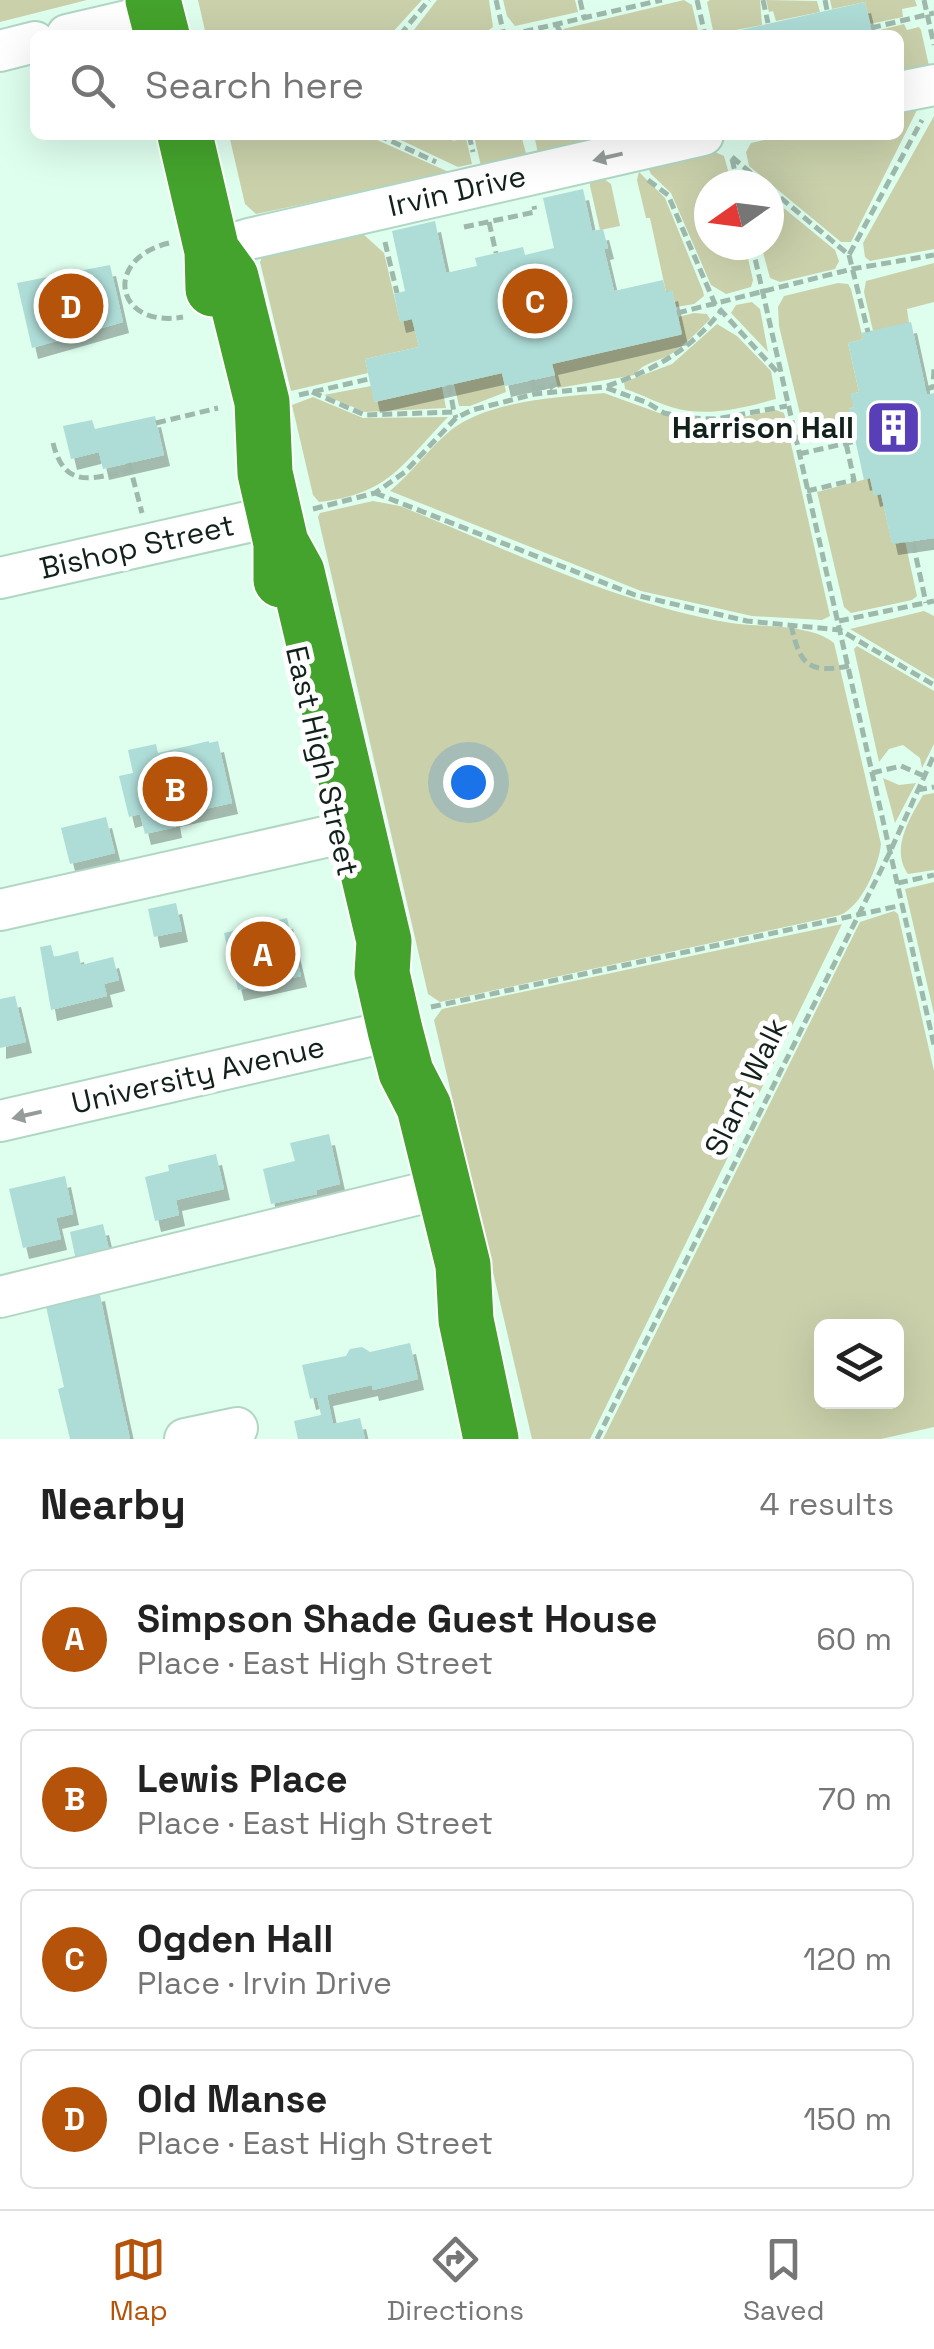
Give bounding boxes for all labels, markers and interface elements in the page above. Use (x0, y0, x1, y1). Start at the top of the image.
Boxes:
search box (30, 30, 904, 140)
icon: search (65, 58, 120, 113)
text: Search here (145, 61, 364, 109)
one-way arrow (592, 150, 623, 165)
street label: Irvin Drive (384, 156, 530, 225)
north arrow (694, 170, 784, 260)
pin: C (502, 264, 568, 338)
pin: D (38, 268, 104, 344)
building icon: Harrison Hall (863, 398, 923, 458)
place label: Harrison Hall (672, 408, 854, 447)
street label: Bishop Street (36, 505, 238, 588)
street label: East High Street (277, 642, 368, 880)
pin: B (142, 752, 208, 826)
your location (443, 757, 494, 808)
pin: A (230, 916, 296, 992)
street label: Slant Walk (695, 1011, 796, 1162)
street label: University Avenue (67, 1026, 328, 1123)
one-way arrow (11, 1108, 42, 1123)
map controls (814, 1319, 904, 1409)
button: layers (814, 1319, 904, 1409)
text: Nearby (40, 1478, 186, 1531)
text: 4 results (759, 1484, 894, 1524)
text: Simpson Shade Guest House (137, 1595, 657, 1643)
text: A (64, 1619, 85, 1659)
text: 60 m (816, 1619, 892, 1659)
text: Place · East High Street (137, 1643, 493, 1683)
text: Lewis Place (137, 1755, 348, 1803)
text: B (64, 1779, 85, 1819)
text: 70 m (818, 1779, 892, 1819)
text: Place · East High Street (137, 1803, 493, 1843)
text: Ogden Hall (137, 1915, 333, 1963)
text: C (64, 1939, 85, 1979)
text: 120 m (803, 1939, 892, 1979)
text: Place · Irvin Drive (137, 1963, 392, 2003)
text: Old Manse (137, 2075, 327, 2123)
text: D (64, 2099, 85, 2139)
text: 150 m (803, 2099, 892, 2139)
text: Place · East High Street (137, 2123, 493, 2163)
tab: Map (109, 2232, 168, 2328)
tab: Directions (387, 2232, 524, 2328)
tab: Saved (743, 2232, 825, 2328)

